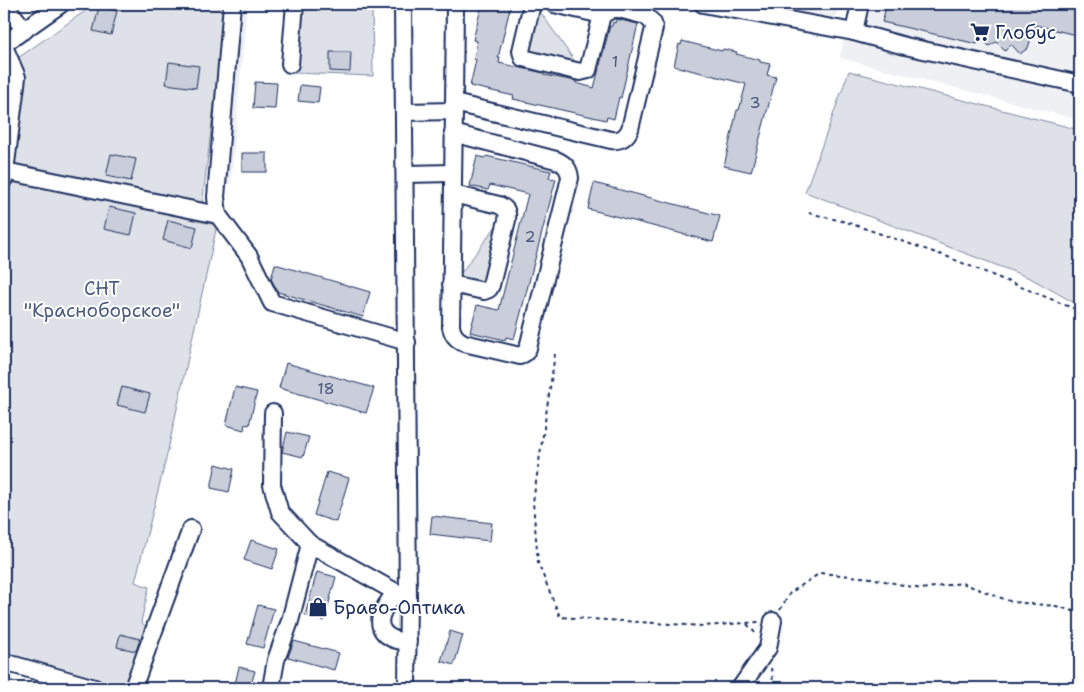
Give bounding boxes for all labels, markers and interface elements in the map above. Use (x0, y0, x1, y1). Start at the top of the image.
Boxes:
place label: Глобус (995, 20, 1056, 45)
supermarket icon: Глобус (969, 21, 991, 43)
house number: 1 (612, 51, 618, 72)
house number: 3 (749, 92, 761, 113)
house number: 2 (524, 226, 536, 247)
park label: СНТ "Красноборское" (24, 276, 180, 323)
house number: 18 (317, 378, 335, 399)
place label: Браво-Оптика (333, 595, 465, 620)
shop icon: Браво-Оптика (307, 596, 329, 618)

